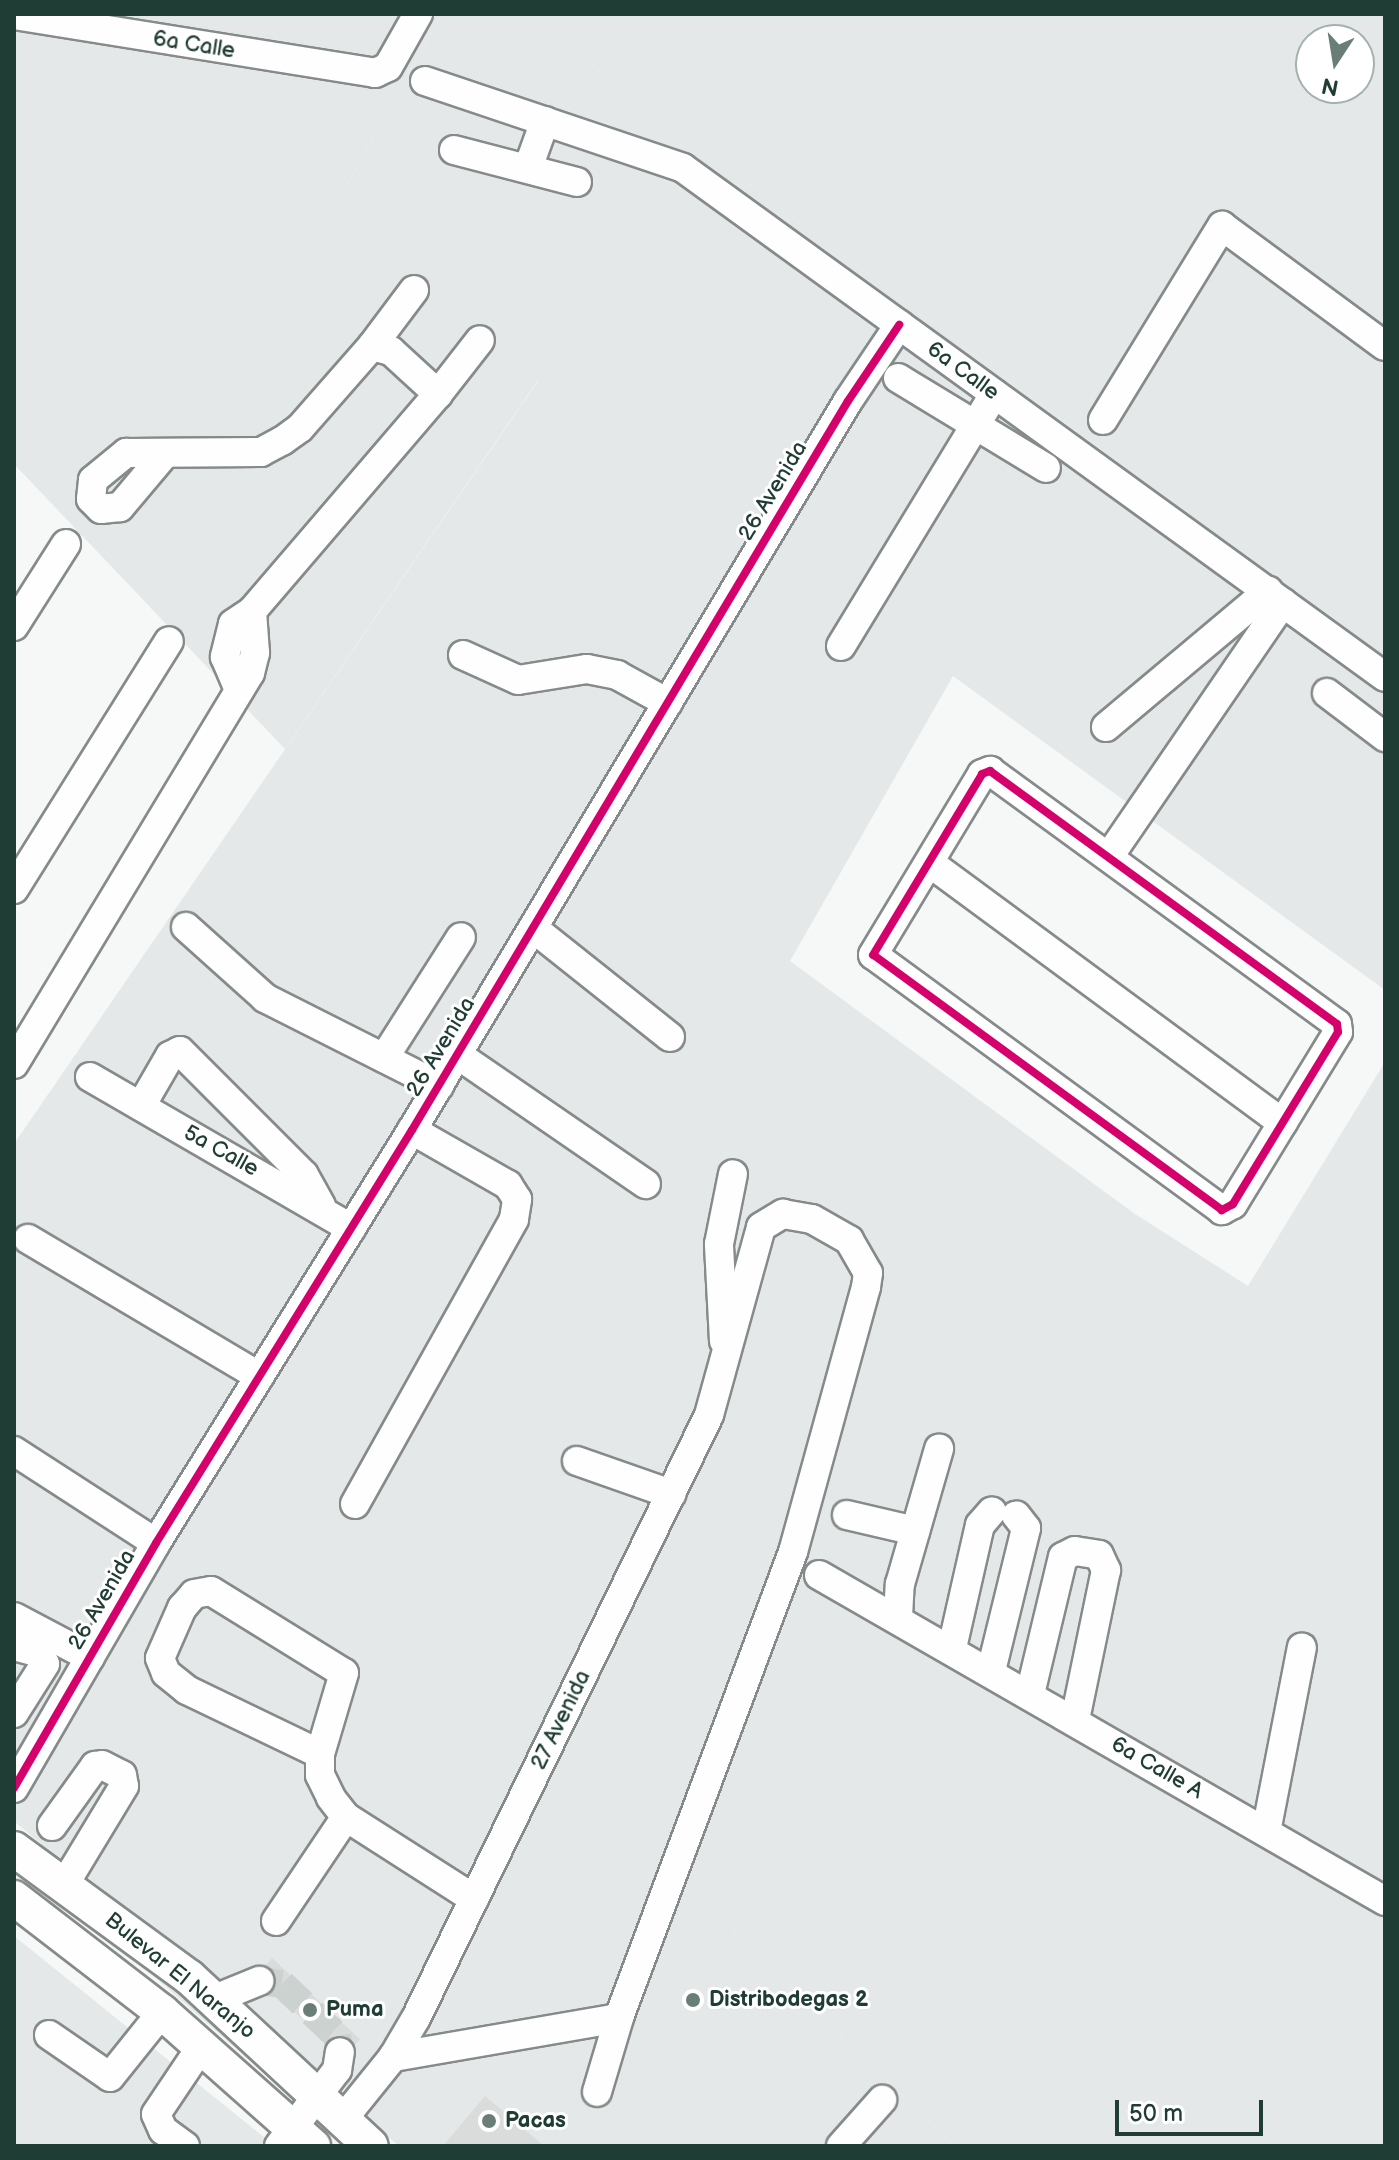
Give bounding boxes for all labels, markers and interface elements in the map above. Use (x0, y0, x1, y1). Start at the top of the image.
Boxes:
north arrow (1295, 24, 1375, 104)
street label: 6a Calle (151, 25, 237, 65)
text: N (1319, 71, 1341, 101)
street label: 6a Calle (922, 336, 1004, 406)
street label: 26 Avenida (733, 437, 813, 545)
street label: 26 Avenida (401, 993, 481, 1101)
street label: 5a Calle (179, 1120, 263, 1182)
street label: 26 Avenida (63, 1545, 141, 1655)
street label: 27 Avenida (525, 1665, 597, 1775)
street label: 6a Calle A (1106, 1731, 1208, 1805)
street label: Bulevar El Naranjo (99, 1907, 261, 2045)
place label: Distribodegas 2 (709, 1987, 868, 2013)
marker: Distribodegas 2 (684, 1991, 702, 2009)
place label: Puma (326, 1997, 384, 2023)
marker: Puma (301, 2001, 319, 2019)
scale bar (1119, 2084, 1267, 2134)
text: 50 m (1129, 2099, 1183, 2128)
place label: Pacas (505, 2108, 566, 2134)
marker: Pacas (480, 2112, 498, 2130)

